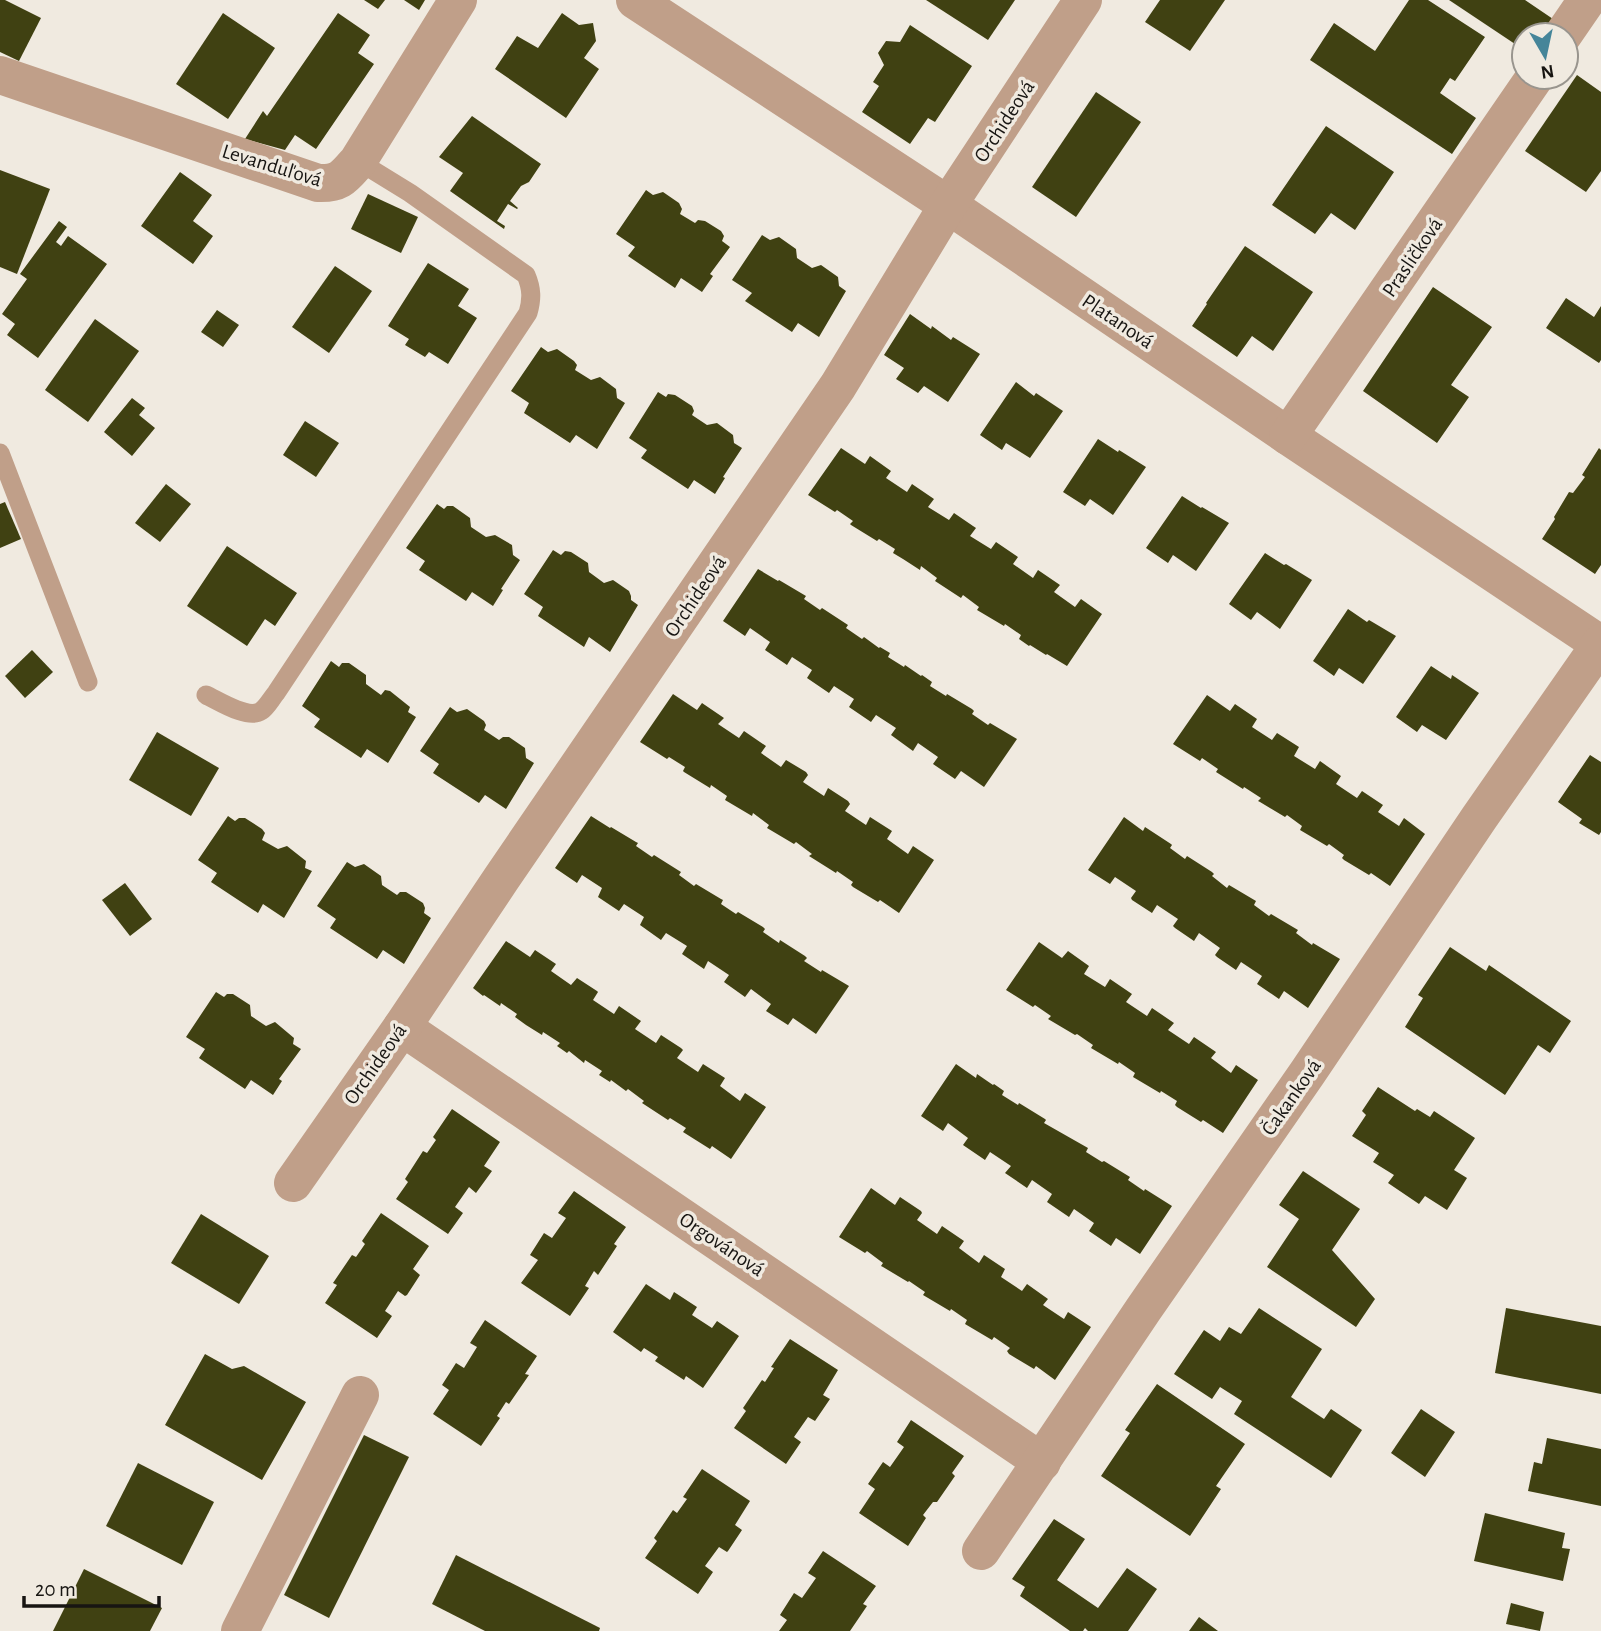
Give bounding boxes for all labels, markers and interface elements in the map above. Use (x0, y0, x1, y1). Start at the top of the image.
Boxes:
north arrow (1510, 21, 1580, 91)
text: N (1539, 61, 1555, 82)
street label: Orchideová (970, 76, 1039, 166)
street label: Levanduľová (220, 140, 324, 191)
street label: Prasličková (1378, 214, 1447, 301)
street label: Platanová (1078, 290, 1157, 353)
street label: Orchideová (661, 552, 730, 641)
street label: Orchideová (340, 1020, 411, 1108)
street label: Čakanková (1256, 1054, 1325, 1139)
street label: Orgovánová (675, 1208, 768, 1281)
scale bar (24, 1564, 159, 1608)
text: 20 m (35, 1579, 76, 1600)

